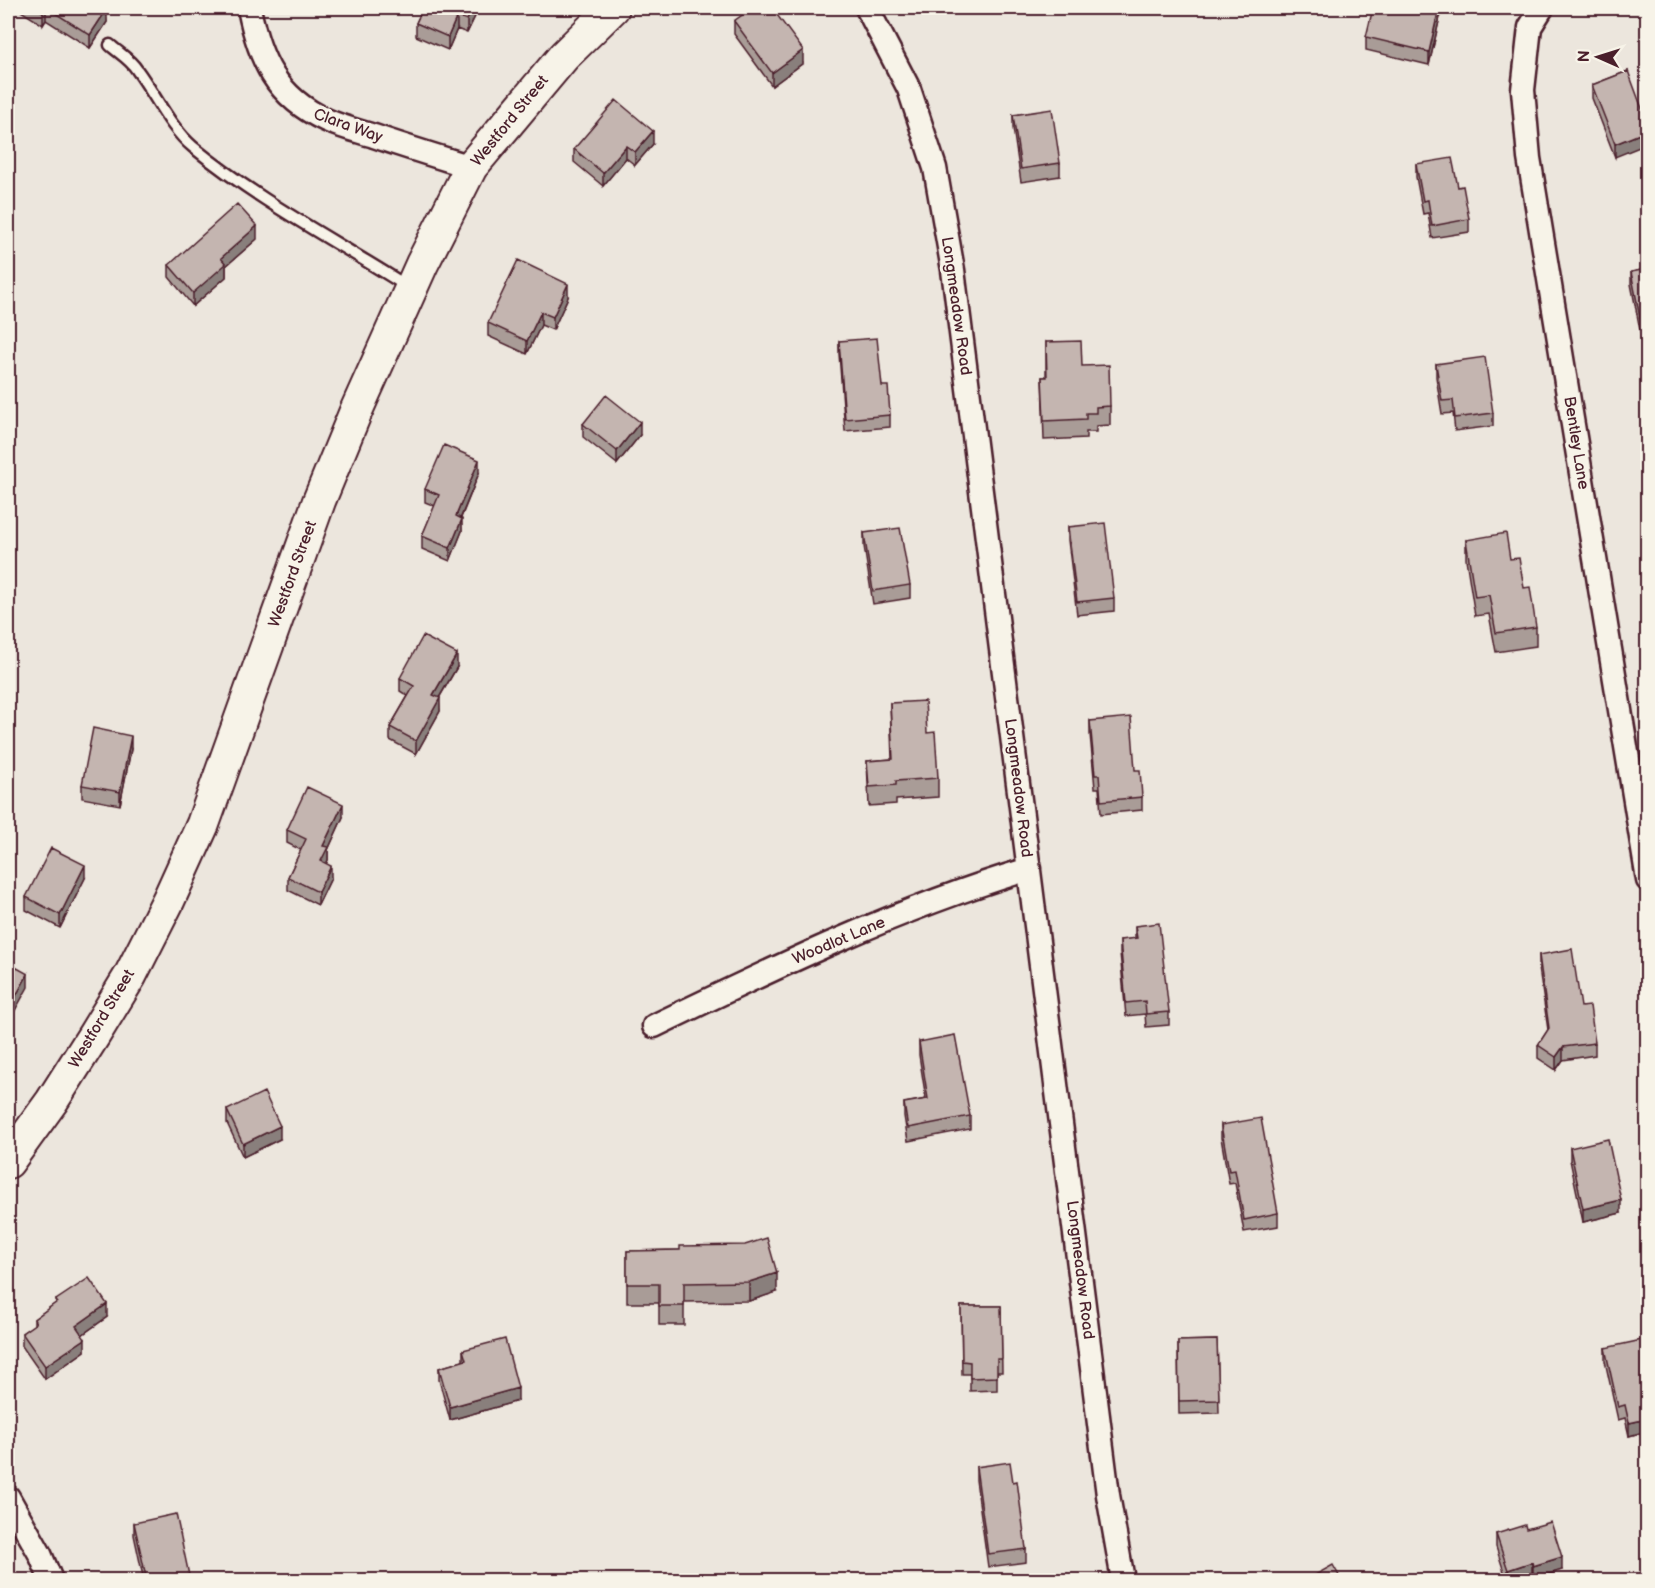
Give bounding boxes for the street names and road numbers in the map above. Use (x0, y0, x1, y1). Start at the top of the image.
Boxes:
street label: Westford Street (467, 71, 553, 170)
street label: Clara Way (311, 105, 386, 148)
street label: Longmeadow Road (937, 235, 975, 377)
street label: Bentley Lane (1559, 395, 1593, 491)
street label: Westford Street (265, 518, 321, 630)
street label: Longmeadow Road (1000, 717, 1036, 859)
street label: Woodlot Lane (790, 913, 889, 969)
street label: Westford Street (65, 966, 139, 1072)
street label: Longmeadow Road (1062, 1199, 1098, 1341)

